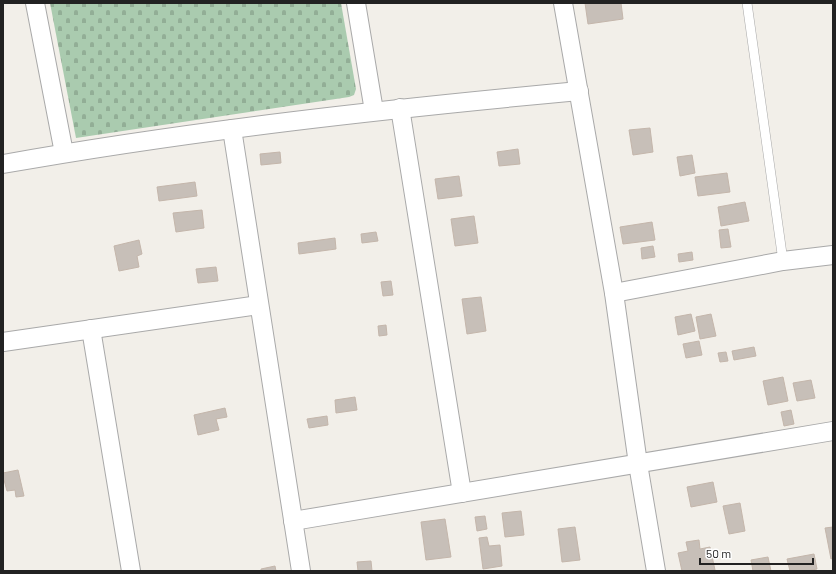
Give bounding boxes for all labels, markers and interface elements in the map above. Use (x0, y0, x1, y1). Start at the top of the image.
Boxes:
scale bar (700, 540, 813, 566)
text: 50 m (706, 546, 731, 560)

